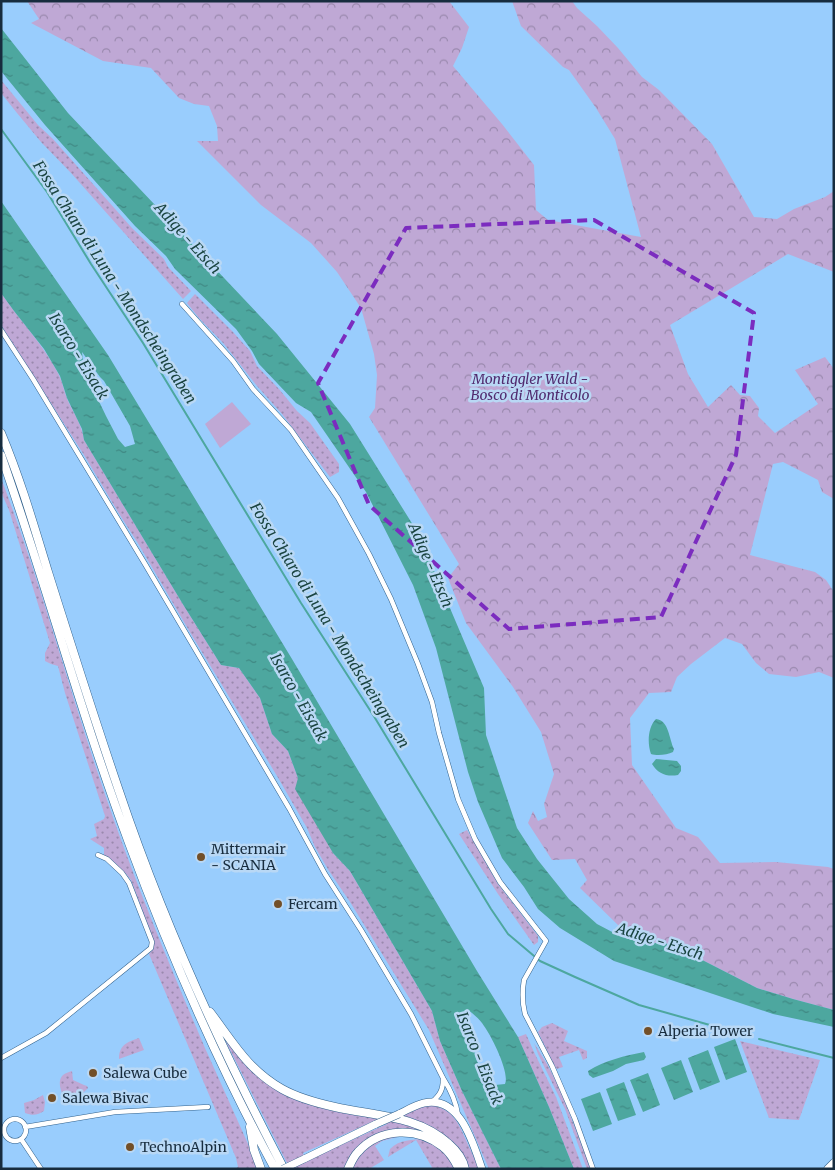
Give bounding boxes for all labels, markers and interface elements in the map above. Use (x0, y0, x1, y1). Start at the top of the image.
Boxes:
water label: Fossa Chiaro di Luna - Mondscheingraben (29, 156, 201, 407)
water label: Adige - Etsch (150, 197, 225, 278)
water label: Isarco - Eisack (45, 309, 114, 403)
park label: Montiggler Wald - Bosco di Monticolo (470, 370, 590, 404)
water label: Fossa Chiaro di Luna - Mondscheingraben (246, 498, 414, 751)
water label: Adige - Etsch (404, 519, 457, 610)
water label: Isarco - Eisack (266, 650, 332, 745)
place label: Mittermair - SCANIA (211, 840, 286, 874)
marker: Mittermair - SCANIA (195, 851, 207, 863)
place label: Fercam (288, 895, 338, 913)
marker: Fercam (272, 898, 284, 910)
water label: Adige - Etsch (613, 918, 706, 964)
water label: Isarco - Eisack (453, 1009, 508, 1108)
place label: Alperia Tower (657, 1022, 753, 1040)
marker: Alperia Tower (642, 1025, 654, 1037)
place label: Salewa Cube (103, 1064, 187, 1082)
marker: Salewa Cube (87, 1067, 99, 1079)
place label: Salewa Bivac (62, 1089, 149, 1107)
marker: Salewa Bivac (46, 1092, 58, 1104)
place label: TechnoAlpin (140, 1138, 227, 1156)
marker: TechnoAlpin (124, 1141, 136, 1153)

